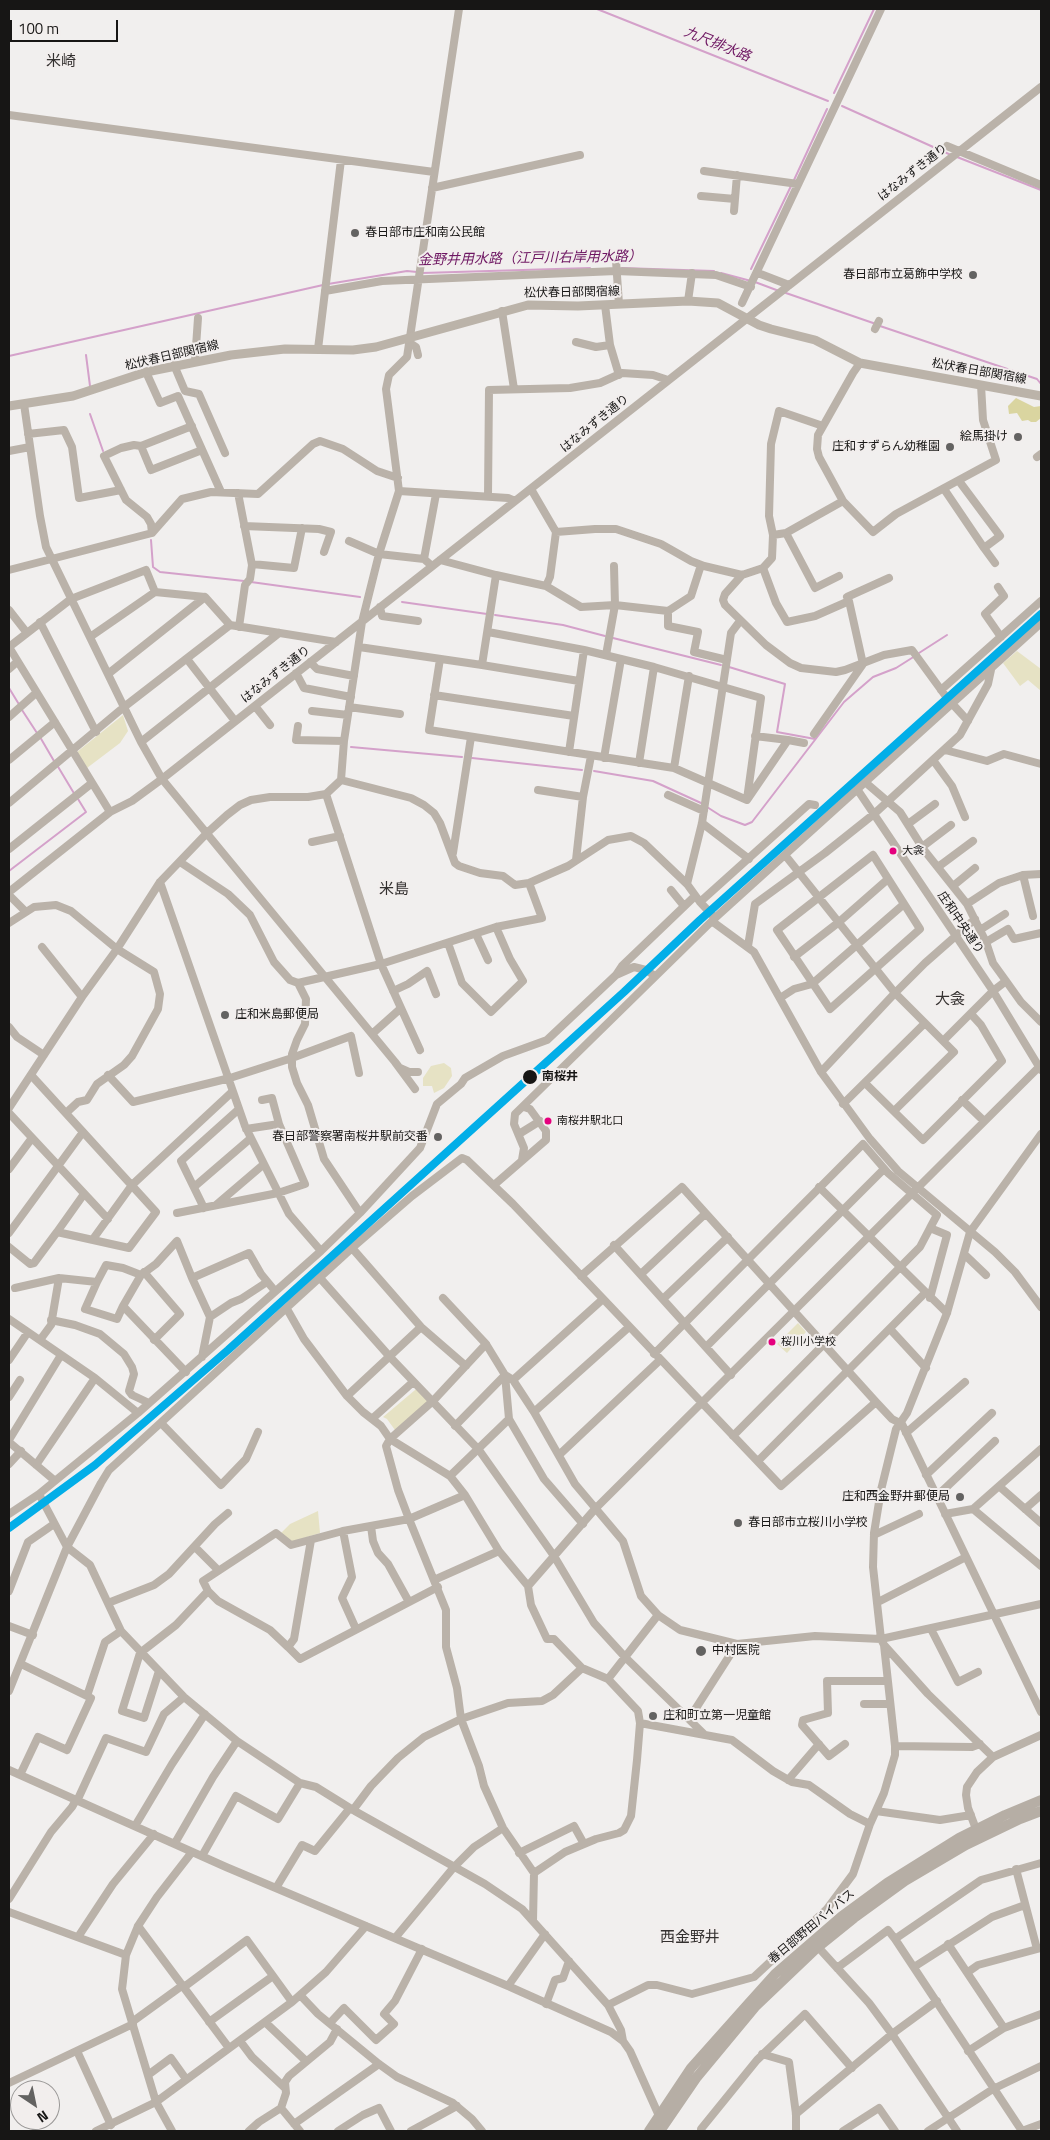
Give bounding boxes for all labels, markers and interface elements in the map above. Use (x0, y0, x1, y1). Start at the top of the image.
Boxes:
scale bar (12, 10, 120, 42)
text: 100 m (18, 17, 59, 40)
water label: 九尺排水路 (681, 24, 753, 66)
district label: 米崎 (46, 53, 76, 71)
street label: はなみずき通り (875, 141, 951, 205)
place label: 春日部市庄和南公民館 (365, 226, 485, 240)
marker: 春日部市庄和南公民館 (349, 227, 361, 239)
water label: 金野井用水路（江戸川右岸用水路） (418, 249, 642, 269)
place label: 春日部市立葛飾中学校 (843, 268, 963, 282)
marker: 春日部市立葛飾中学校 (967, 269, 979, 281)
street label: 松伏春日部関宿線 (524, 285, 620, 301)
street label: 松伏春日部関宿線 (124, 338, 220, 374)
street label: 松伏春日部関宿線 (930, 357, 1028, 387)
street label: はなみずき通り (558, 392, 632, 456)
place label: 絵馬掛け (960, 430, 1008, 444)
marker: 絵馬掛け (1012, 431, 1024, 443)
place label: 庄和すずらん幼稚園 (832, 440, 940, 454)
marker: 庄和すずらん幼稚園 (944, 441, 956, 453)
street label: はなみずき通り (238, 643, 314, 707)
place label: 大衾 (902, 844, 924, 858)
marker: 大衾 (888, 846, 898, 856)
district label: 米島 (379, 881, 409, 899)
street label: 庄和中央通り (934, 889, 986, 957)
district label: 大衾 (935, 991, 965, 1009)
place label: 庄和米島郵便局 (235, 1008, 319, 1022)
marker: 庄和米島郵便局 (219, 1009, 231, 1021)
marker: 南桜井 (521, 1068, 539, 1086)
place label: 南桜井 (542, 1070, 578, 1084)
place label: 南桜井駅北口 (557, 1114, 623, 1128)
marker: 南桜井駅北口 (543, 1116, 553, 1126)
place label: 春日部警察署南桜井駅前交番 (272, 1130, 428, 1144)
marker: 春日部警察署南桜井駅前交番 (432, 1131, 444, 1143)
place label: 桜川小学校 (781, 1335, 836, 1349)
marker: 桜川小学校 (767, 1337, 777, 1347)
place label: 庄和西金野井郵便局 (842, 1490, 950, 1504)
marker: 庄和西金野井郵便局 (954, 1491, 966, 1503)
place label: 春日部市立桜川小学校 (748, 1516, 868, 1530)
marker: 春日部市立桜川小学校 (732, 1517, 744, 1529)
marker: 中村医院 (694, 1644, 708, 1658)
place label: 中村医院 (712, 1644, 760, 1658)
place label: 庄和町立第一児童館 (663, 1709, 771, 1723)
marker: 庄和町立第一児童館 (647, 1710, 659, 1722)
street label: 春日部野田バイパス (766, 1887, 858, 1967)
district label: 西金野井 (660, 1929, 720, 1947)
north arrow (10, 2080, 60, 2130)
text: N (33, 2106, 53, 2128)

